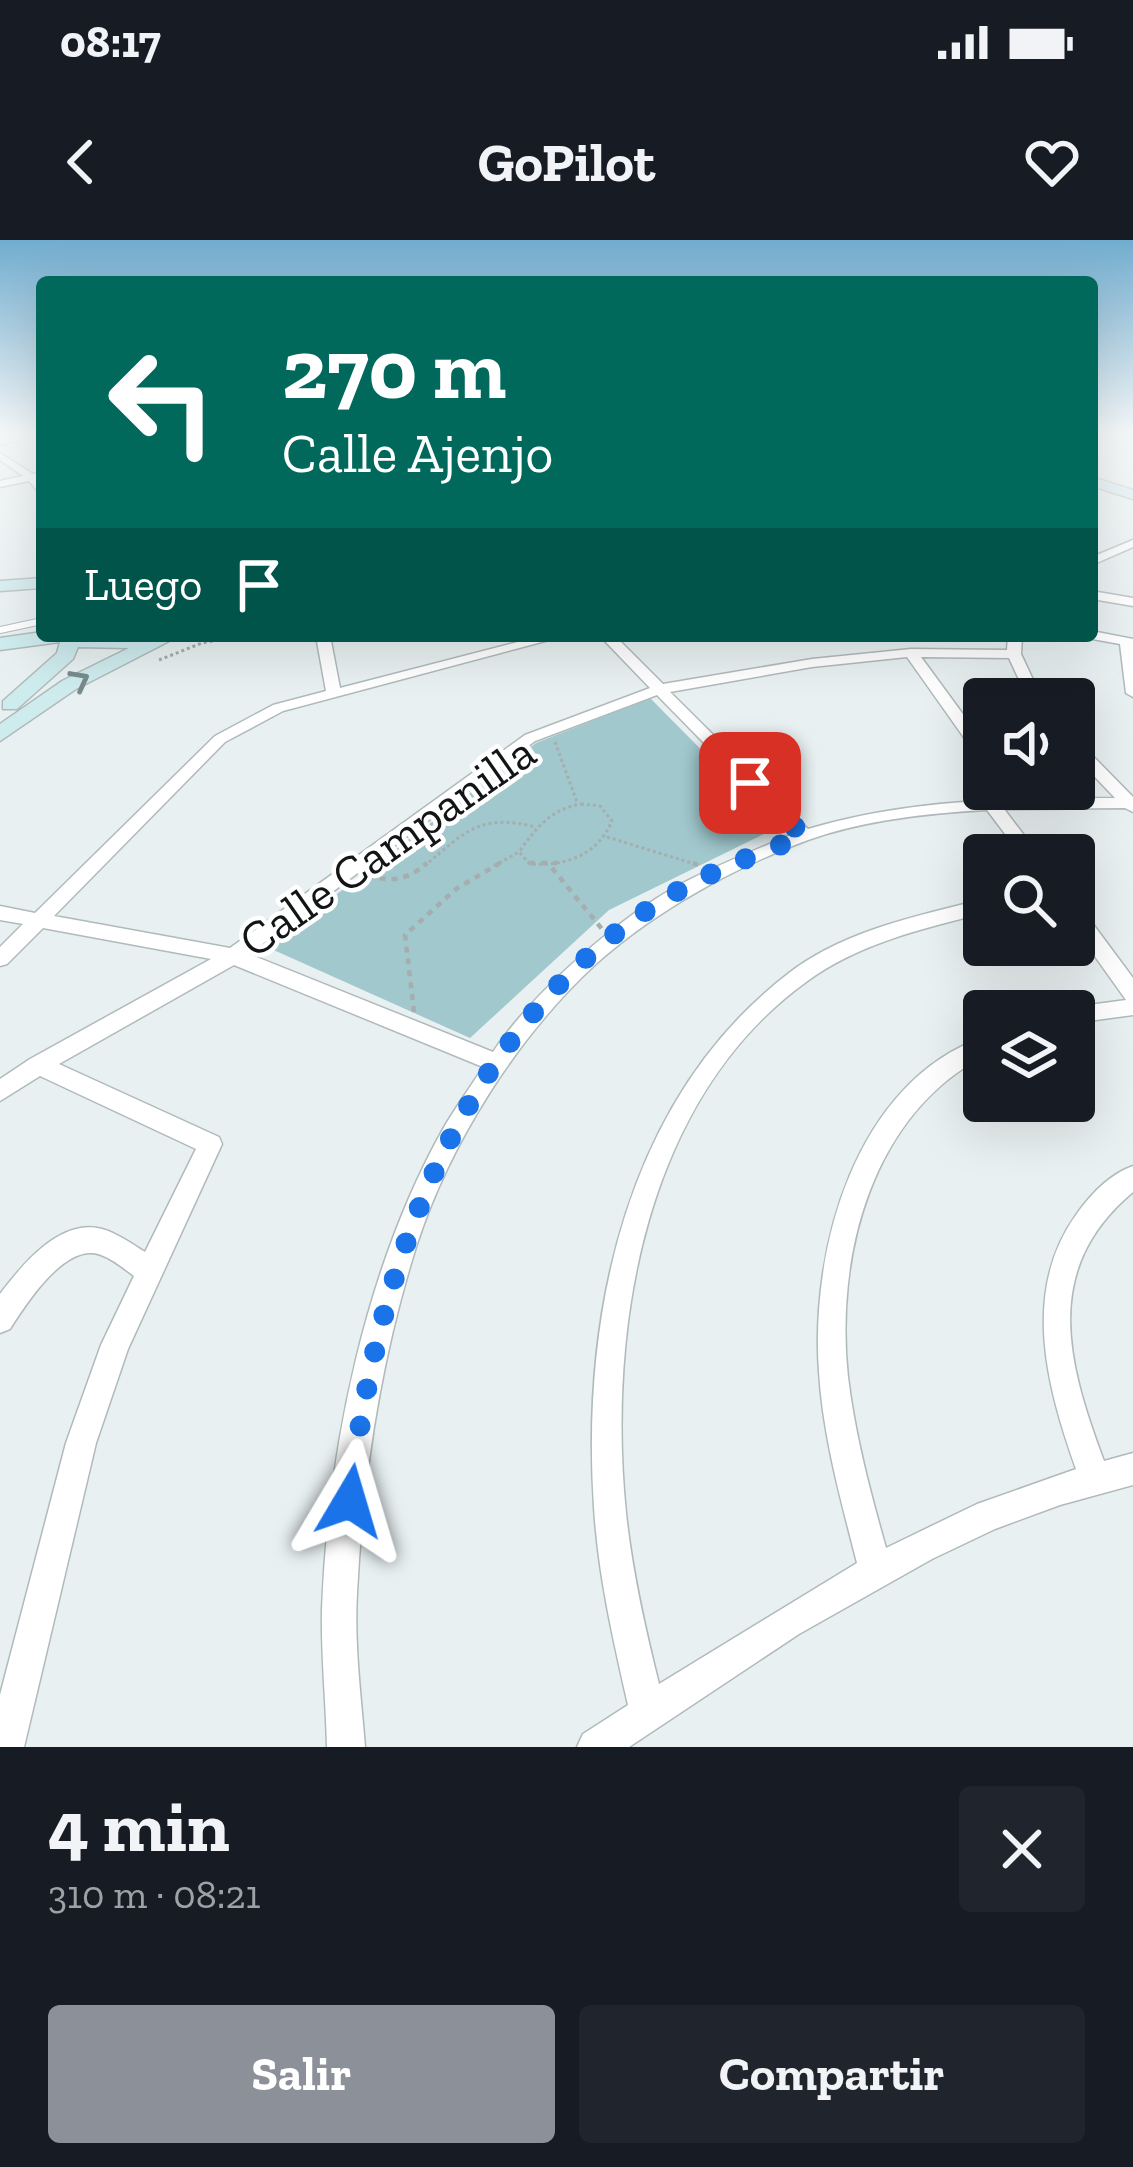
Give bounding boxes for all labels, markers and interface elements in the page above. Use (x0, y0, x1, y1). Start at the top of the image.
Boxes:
text: 08:17 (60, 15, 161, 69)
icon: back (48, 129, 114, 195)
icon: heart (1019, 129, 1085, 195)
text: GoPilot (478, 130, 655, 195)
text: 270 m (282, 319, 506, 420)
icon: left (84, 324, 240, 480)
text: Calle Ajenjo (282, 421, 553, 486)
icon: arrive (226, 552, 292, 618)
text: Luego (84, 558, 202, 612)
one-way arrow (68, 671, 89, 694)
map controls (963, 678, 1095, 1122)
button: sound (963, 678, 1095, 810)
street label: Calle Campanilla (228, 723, 546, 969)
pin (699, 732, 801, 834)
icon: arrive (717, 750, 783, 816)
button: search (963, 834, 1095, 966)
button: layers (963, 990, 1095, 1122)
position arrow (287, 1438, 413, 1564)
text: 4 min (48, 1783, 230, 1869)
button: close (959, 1786, 1085, 1912)
text: 310 m · 08:21 (48, 1871, 261, 1918)
button: Salir (48, 2005, 555, 2143)
button: Compartir (579, 2005, 1085, 2143)

